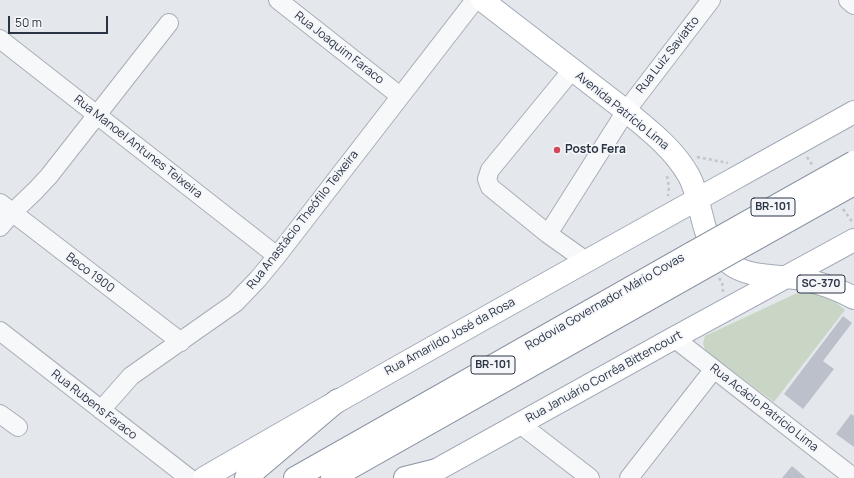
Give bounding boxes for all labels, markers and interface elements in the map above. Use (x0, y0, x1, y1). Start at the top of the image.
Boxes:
scale bar (10, 8, 110, 34)
street label: Rua Joaquim Faraco (291, 9, 387, 87)
text: 50 m (15, 14, 42, 31)
street label: Rua Luiz Saviatto (633, 14, 703, 96)
street label: Avenida Patrício Lima (572, 69, 672, 153)
street label: Rua Manoel Antunes Teixeira (71, 92, 205, 202)
place label: Posto Fera (565, 143, 626, 157)
marker: Posto Fera (552, 145, 562, 155)
street label: Rua Anastácio Theófilo Teixeira (244, 148, 362, 292)
road number: BR-101 (751, 198, 795, 216)
street label: Beco 1900 (63, 250, 117, 296)
street label: Rodovia Governador Mário Covas (523, 250, 687, 354)
road number: SC-370 (797, 275, 845, 293)
street label: Rua Amarildo José da Rosa (382, 295, 518, 379)
street label: Rua Januário Corrêa Bittencourt (523, 328, 685, 426)
road number: BR-101 (471, 356, 515, 374)
street label: Rua Acácio Patrício Lima (707, 361, 821, 455)
street label: Rua Rubens Faraco (48, 367, 140, 443)

